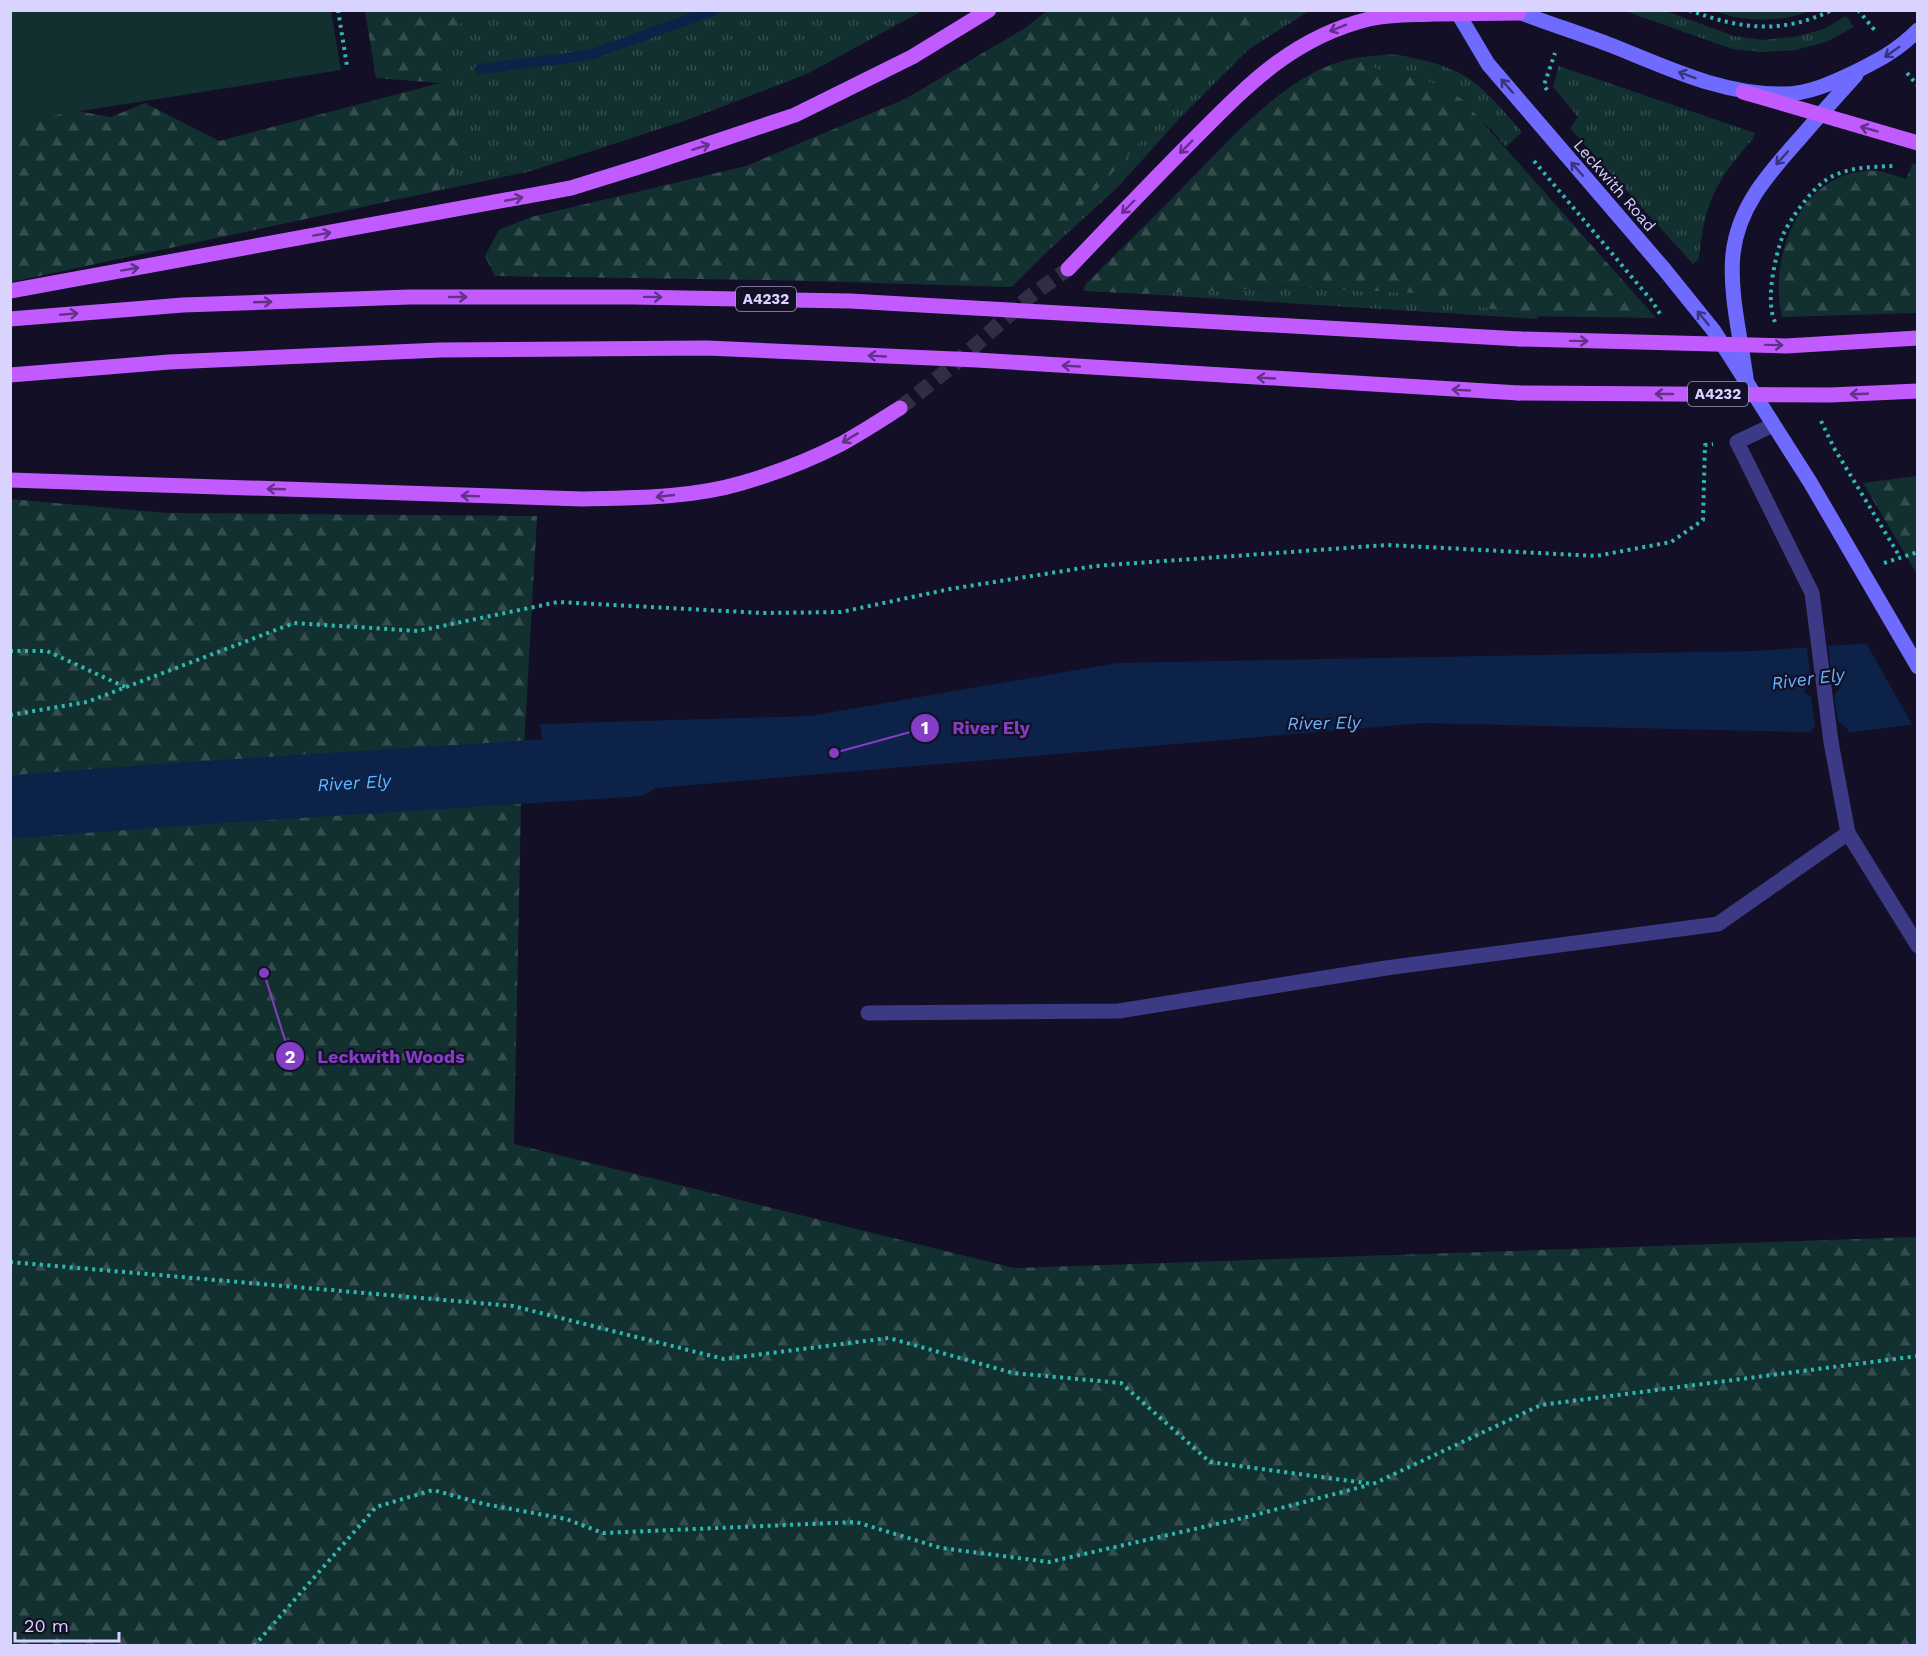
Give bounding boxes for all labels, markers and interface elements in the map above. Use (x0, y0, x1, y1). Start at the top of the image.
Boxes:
one-way arrow (1329, 23, 1348, 34)
one-way arrow (1884, 46, 1900, 58)
one-way arrow (1678, 69, 1697, 80)
one-way arrow (1500, 79, 1514, 94)
one-way arrow (1860, 123, 1879, 134)
street label: Leckwith Road (1570, 136, 1660, 235)
one-way arrow (691, 140, 710, 151)
one-way arrow (1178, 140, 1193, 155)
one-way arrow (1775, 150, 1789, 165)
one-way arrow (1570, 162, 1584, 177)
one-way arrow (503, 193, 523, 204)
one-way arrow (1121, 199, 1135, 214)
one-way arrow (312, 228, 331, 239)
one-way arrow (120, 263, 139, 274)
road number: A4232 (736, 287, 796, 311)
one-way arrow (448, 291, 468, 303)
one-way arrow (643, 291, 663, 303)
one-way arrow (253, 296, 273, 308)
one-way arrow (58, 308, 78, 319)
one-way arrow (1696, 310, 1709, 326)
one-way arrow (1568, 335, 1588, 346)
one-way arrow (1763, 340, 1783, 351)
one-way arrow (867, 350, 887, 361)
one-way arrow (1062, 360, 1082, 371)
one-way arrow (1257, 372, 1277, 383)
road number: A4232 (1688, 382, 1748, 406)
one-way arrow (1451, 384, 1471, 395)
one-way arrow (1655, 388, 1675, 400)
one-way arrow (1850, 388, 1870, 399)
one-way arrow (842, 433, 859, 445)
one-way arrow (266, 484, 286, 495)
one-way arrow (461, 490, 481, 501)
one-way arrow (656, 491, 676, 502)
water label: River Ely (1770, 663, 1848, 693)
callout: River Ely (910, 710, 1042, 746)
water label: River Ely (1287, 711, 1363, 734)
text: 1 (921, 717, 929, 738)
text: River Ely (952, 717, 1031, 738)
water label: River Ely (317, 770, 393, 795)
callout: Leckwith Woods (275, 1038, 477, 1074)
text: 2 (285, 1046, 295, 1067)
text: Leckwith Woods (317, 1046, 465, 1067)
scale bar (15, 1605, 118, 1643)
text: 20 m (24, 1615, 69, 1636)

